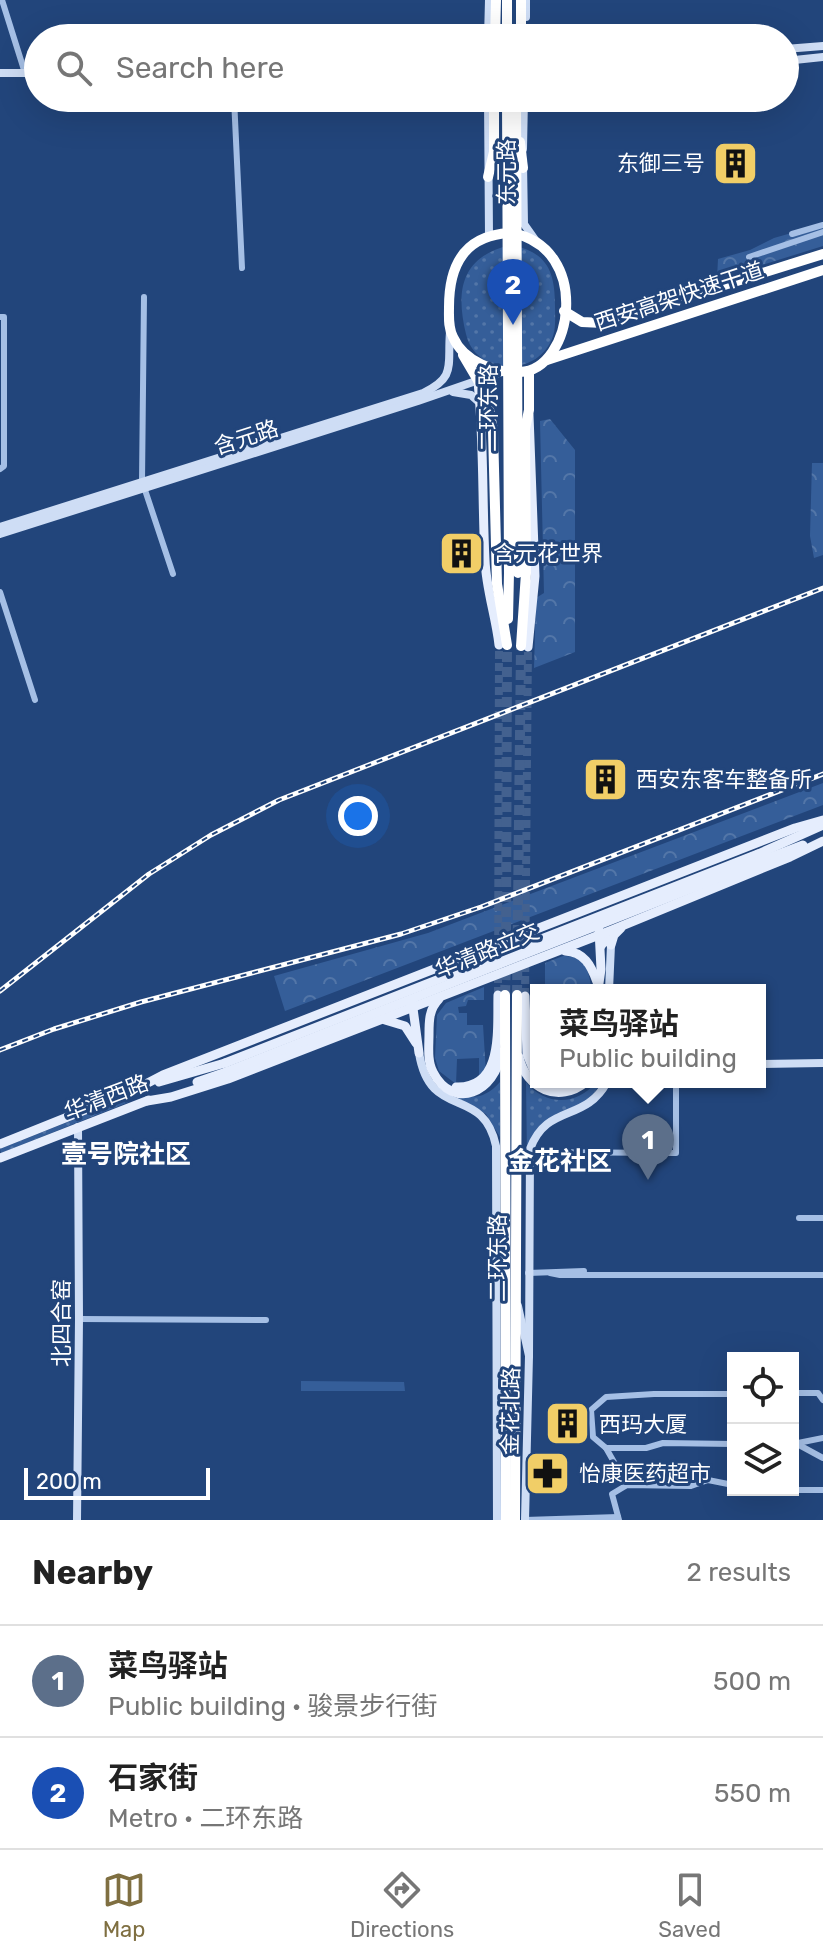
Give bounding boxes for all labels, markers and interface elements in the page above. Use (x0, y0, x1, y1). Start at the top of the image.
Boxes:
search box (24, 24, 799, 112)
icon: search (52, 46, 96, 90)
text: Search here (116, 50, 284, 86)
street label: 东元路 (493, 139, 520, 205)
building icon: 东御三号 (712, 139, 760, 187)
place label: 东御三号 (617, 150, 705, 177)
street label: 西安高架快速干道 (591, 256, 767, 337)
pin: 2 (487, 259, 539, 325)
street label: 二环东路 (475, 364, 502, 452)
street label: 含元路 (211, 414, 282, 461)
building icon: 含元花世界 (438, 529, 486, 577)
place label: 含元花世界 (493, 540, 603, 567)
building icon: 西安东客车整备所 (581, 755, 629, 803)
place label: 西安东客车整备所 (636, 766, 812, 793)
your location (338, 796, 378, 836)
street label: 华清路立交 (431, 917, 543, 984)
popup (530, 984, 766, 1088)
text: 菜鸟驿站 (559, 1006, 679, 1042)
text: Public building (559, 1043, 737, 1074)
street label: 华清西路 (60, 1069, 152, 1126)
pin: 1 (622, 1114, 674, 1180)
district label: 壹号院社区 (61, 1139, 191, 1170)
district label: 金花社区 (508, 1146, 612, 1177)
street label: 二环东路 (484, 1214, 511, 1302)
street label: 北四合窑 (48, 1279, 75, 1367)
map controls (727, 1352, 799, 1496)
button: locate (727, 1352, 799, 1424)
street label: 金花北路 (496, 1367, 525, 1455)
building icon: 西玛大厦 (544, 1400, 592, 1448)
place label: 西玛大厦 (599, 1411, 687, 1438)
button: layers (727, 1424, 799, 1496)
pharmacy icon: 怡康医药超市 (524, 1449, 572, 1497)
place label: 怡康医药超市 (579, 1460, 711, 1487)
scale bar (24, 1464, 210, 1500)
text: 200 m (36, 1468, 102, 1495)
text: Nearby (32, 1552, 153, 1593)
text: 2 results (687, 1557, 791, 1588)
text: 菜鸟驿站 (108, 1648, 228, 1684)
text: 1 (52, 1666, 64, 1697)
text: 500 m (713, 1666, 791, 1697)
text: Public building · 骏景步行街 (108, 1691, 437, 1722)
text: 石家街 (108, 1760, 198, 1796)
text: 2 (50, 1778, 66, 1809)
text: 550 m (714, 1778, 791, 1809)
text: Metro · 二环东路 (108, 1803, 303, 1834)
tab: Map (102, 1868, 146, 1943)
tab: Directions (350, 1868, 454, 1943)
tab: Saved (658, 1868, 721, 1943)

